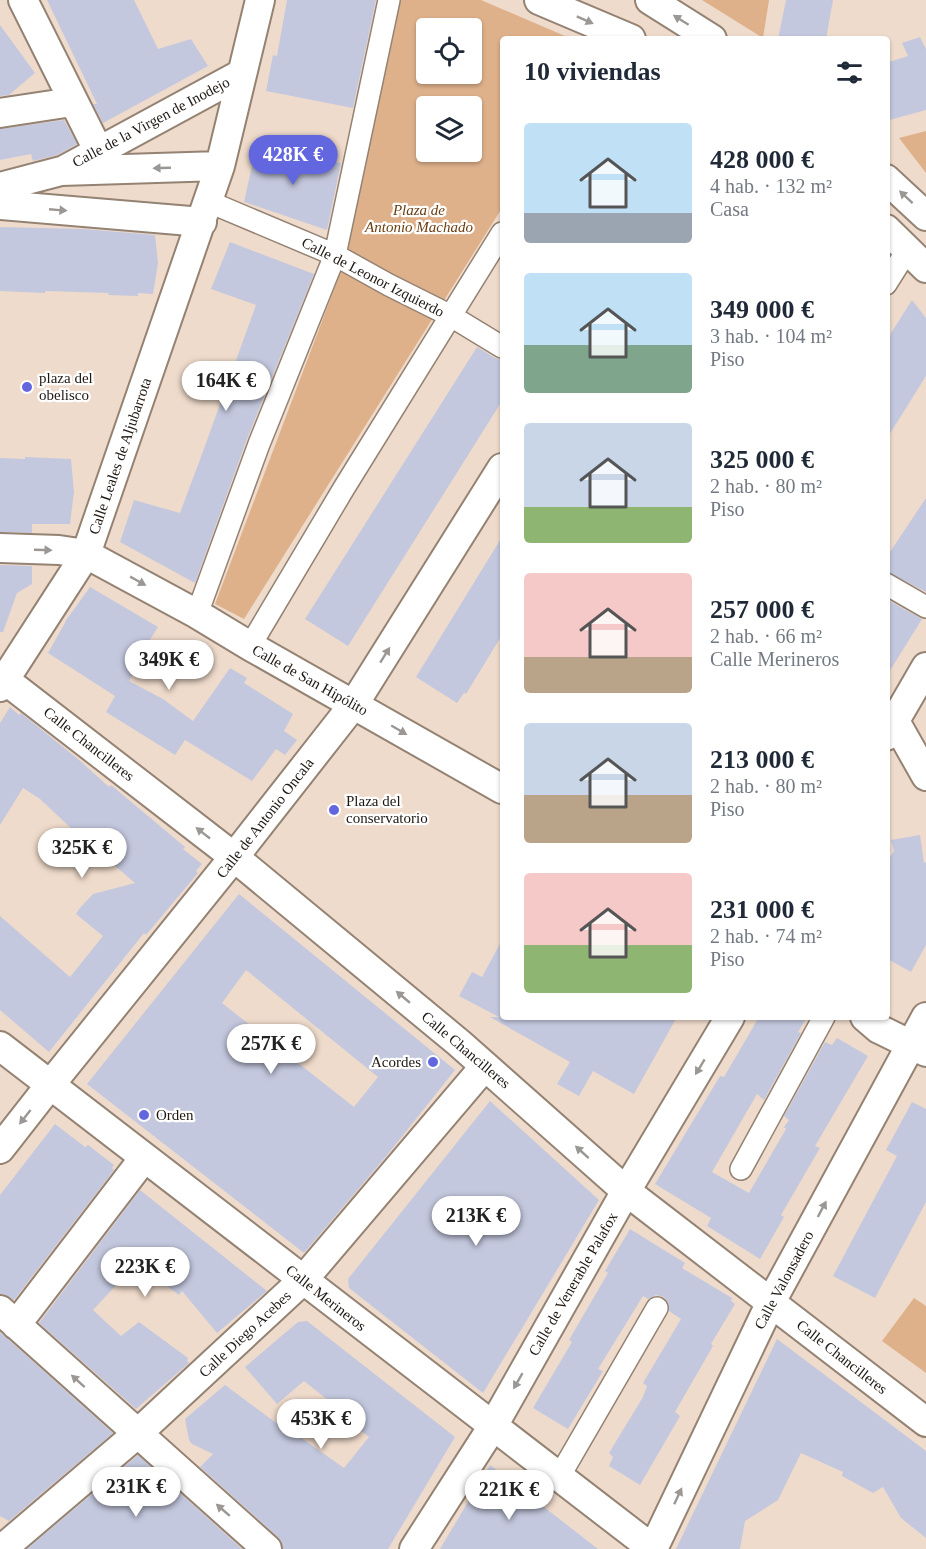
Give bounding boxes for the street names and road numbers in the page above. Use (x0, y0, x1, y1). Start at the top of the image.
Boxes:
street label: Calle de la Virgen de Inodejo (70, 74, 232, 170)
street label: Calle de Leonor Izquierdo (299, 234, 447, 320)
street label: Calle Leales de Aljubarrota (86, 375, 154, 536)
street label: Calle de San Hipólito (249, 642, 371, 718)
street label: Calle Chancilleres (41, 704, 138, 784)
street label: Calle de Antonio Oncala (213, 755, 317, 881)
street label: Calle Chancilleres (419, 1008, 514, 1092)
street label: Calle de Venerable Palafox (525, 1209, 621, 1358)
street label: Calle Valonsadero (751, 1228, 817, 1332)
street label: Calle Merineros (283, 1262, 369, 1334)
street label: Calle Diego Acebes (196, 1287, 294, 1380)
street label: Calle Chancilleres (794, 1317, 891, 1397)

